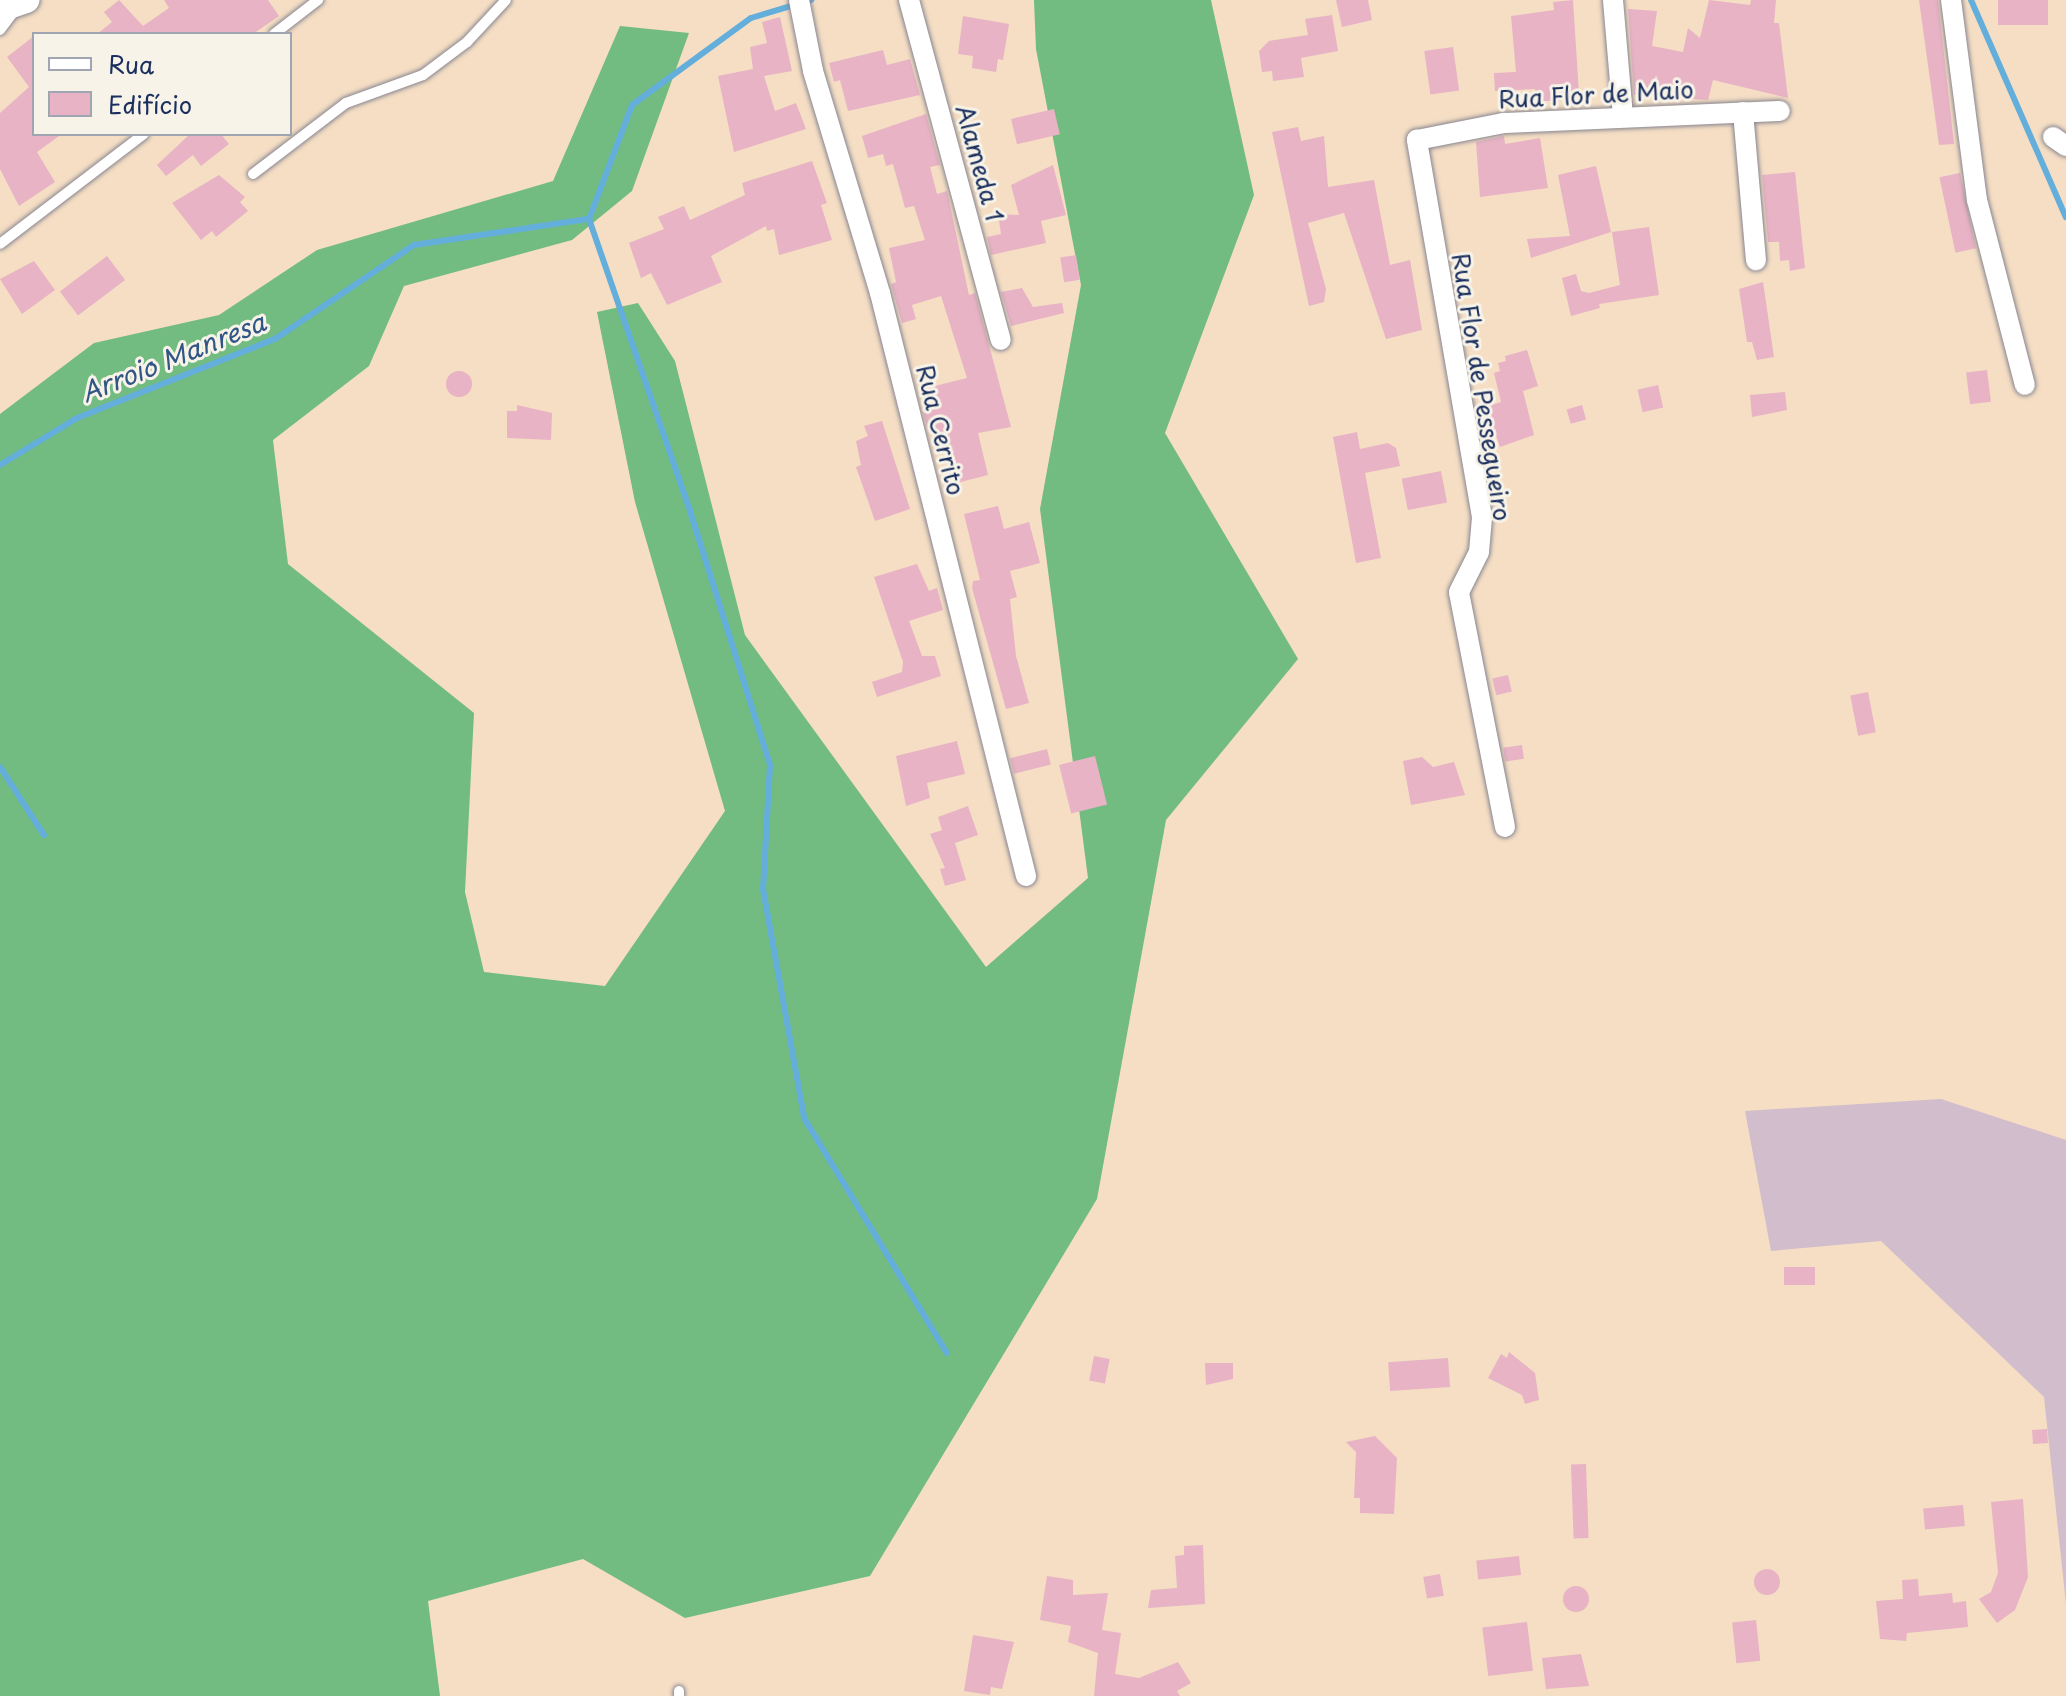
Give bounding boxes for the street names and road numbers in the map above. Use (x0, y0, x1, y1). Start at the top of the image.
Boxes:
street label: Rua Flor de Maio (1497, 74, 1695, 114)
street label: Alameda 1 (950, 101, 1010, 225)
street label: Rua Flor de Pessegueiro (1446, 250, 1518, 524)
street label: Rua Cerrito (911, 361, 971, 499)

